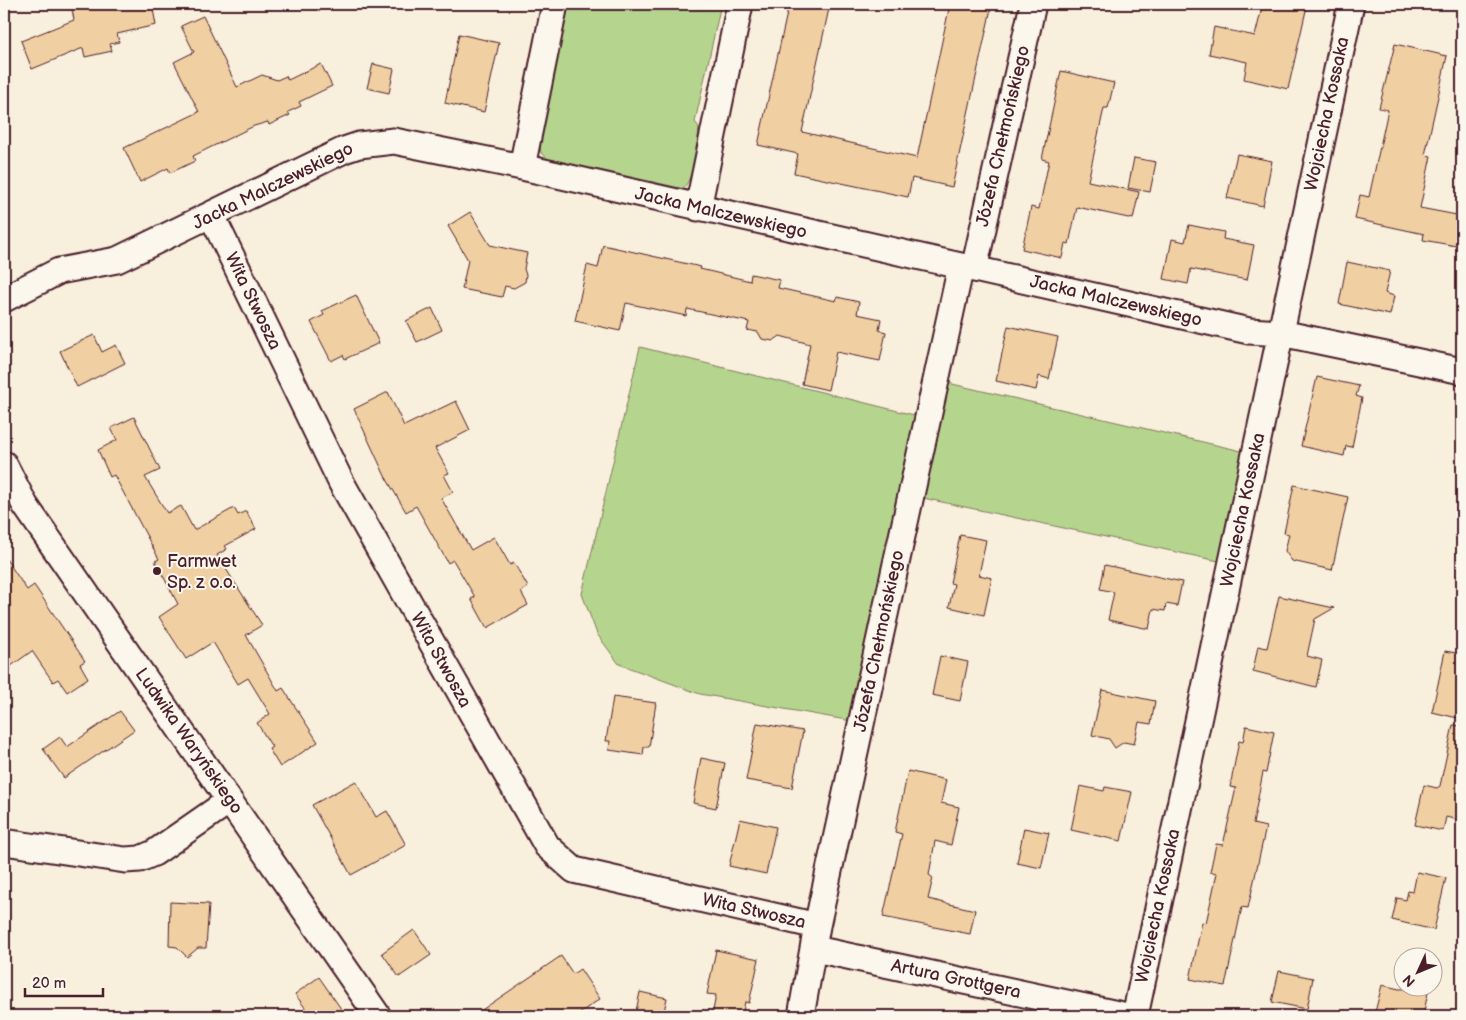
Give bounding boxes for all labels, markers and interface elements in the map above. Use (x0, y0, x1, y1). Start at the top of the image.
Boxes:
street label: Wojciecha Kossaka (1300, 35, 1354, 193)
street label: Józefa Chełmońskiego (972, 43, 1034, 229)
street label: Jacka Malczewskiego (189, 138, 357, 234)
street label: Jacka Malczewskiego (633, 183, 809, 243)
street label: Wita Stwosza (220, 249, 286, 353)
street label: Jacka Malczewskiego (1028, 271, 1204, 331)
street label: Wojciecha Kossaka (1216, 431, 1270, 589)
street label: Józefa Chełmońskiego (849, 548, 909, 734)
place label: Farmwet Sp. z o.o. (167, 551, 237, 593)
marker: Farmwet Sp. z o.o. (151, 565, 163, 577)
street label: Wita Stwosza (406, 609, 476, 711)
street label: Ludwika Waryńskiego (131, 664, 247, 818)
street label: Wojciecha Kossaka (1131, 827, 1185, 985)
street label: Wita Stwosza (700, 889, 808, 933)
north arrow (1394, 948, 1444, 998)
street label: Artura Grottgera (889, 955, 1023, 1003)
scale bar (25, 965, 102, 997)
text: N (1399, 971, 1419, 990)
text: 20 m (32, 974, 66, 993)

